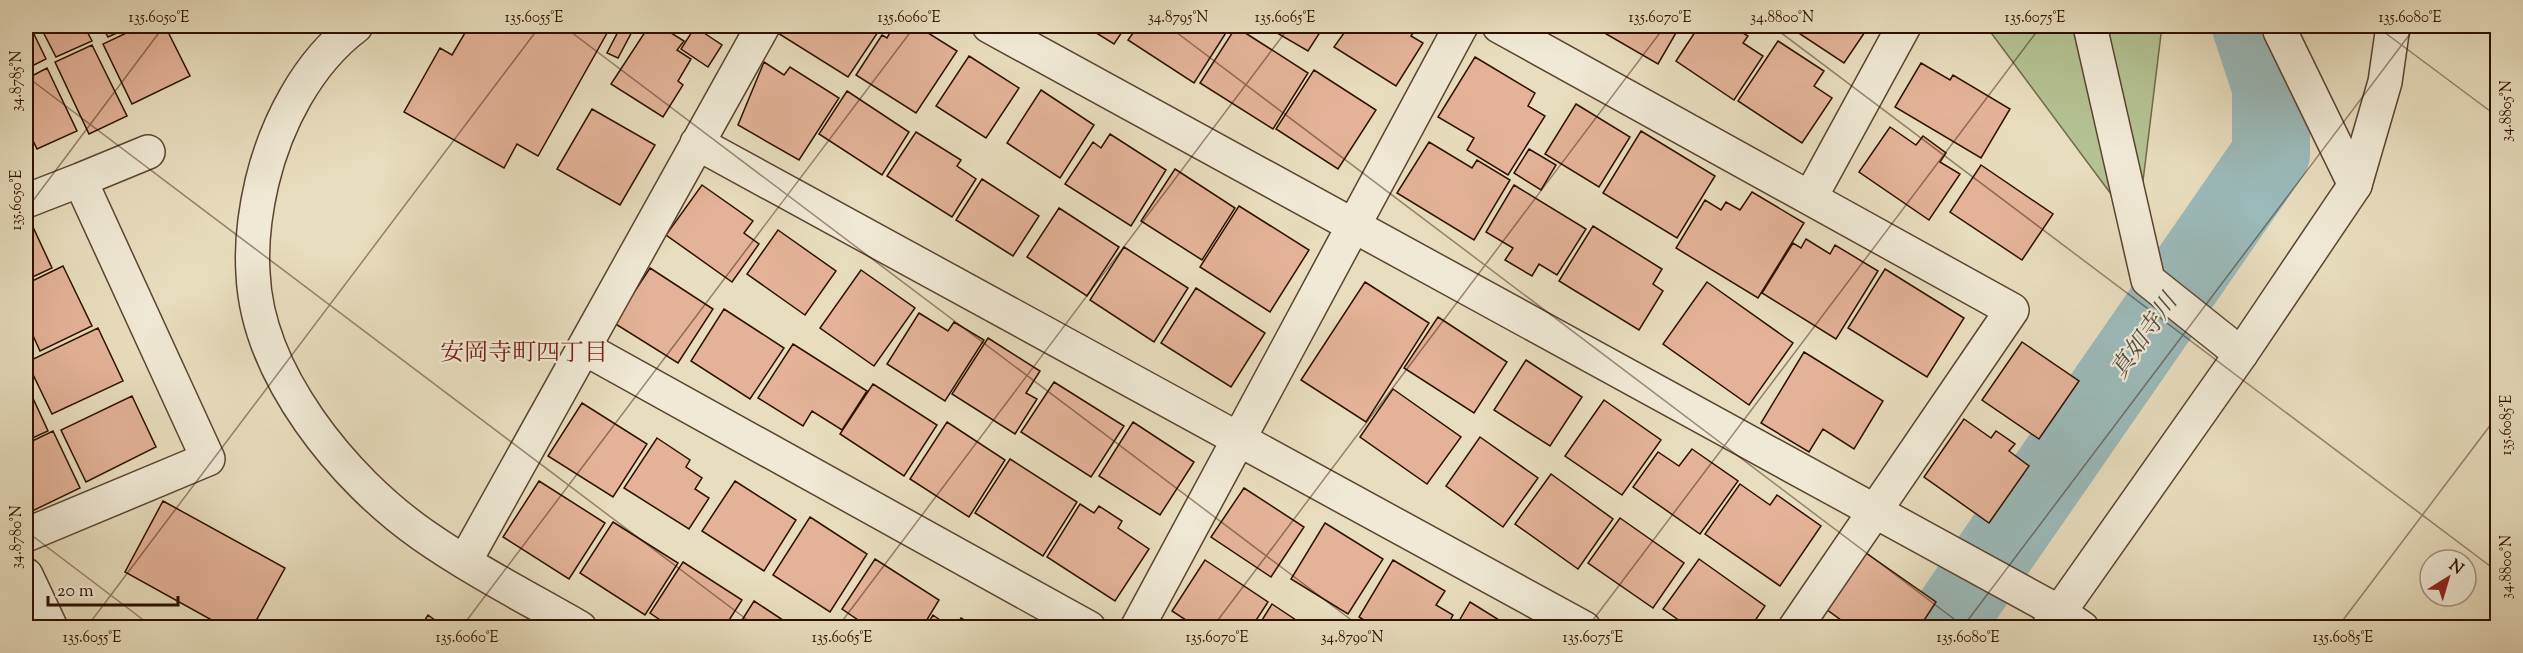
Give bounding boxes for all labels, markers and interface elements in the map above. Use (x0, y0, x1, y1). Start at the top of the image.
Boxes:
text: 135.6050°E (129, 8, 189, 29)
text: 135.6055°E (505, 8, 563, 29)
text: 135.6060°E (877, 8, 941, 29)
text: 34.8795°N (1148, 8, 1208, 29)
text: 135.6065°E (1255, 8, 1315, 29)
text: 135.6070°E (1629, 8, 1691, 29)
text: 34.8800°N (1750, 8, 1814, 29)
text: 135.6075°E (2005, 8, 2065, 29)
text: 135.6080°E (2378, 8, 2442, 29)
text: 34.8785°N (7, 51, 28, 111)
text: 34.8805°N (2497, 80, 2518, 142)
text: 135.6050°E (7, 170, 28, 230)
water label: 真如寺川 (2104, 285, 2188, 386)
district label: 安岡寺町四丁目 (440, 337, 608, 371)
text: 135.6085°E (2497, 395, 2518, 455)
text: 34.8780°N (7, 505, 28, 569)
text: 34.8800°N (2497, 535, 2518, 599)
north arrow (2418, 548, 2478, 608)
text: N (2443, 555, 2468, 581)
scale bar (48, 569, 178, 607)
text: 20 m (57, 579, 94, 605)
text: 135.6055°E (63, 628, 121, 649)
text: 135.6060°E (435, 628, 499, 649)
text: 135.6065°E (812, 628, 872, 649)
text: 135.6070°E (1186, 628, 1248, 649)
text: 34.8790°N (1321, 628, 1383, 649)
text: 135.6075°E (1563, 628, 1623, 649)
text: 135.6080°E (1936, 628, 2000, 649)
text: 135.6085°E (2313, 628, 2373, 649)

